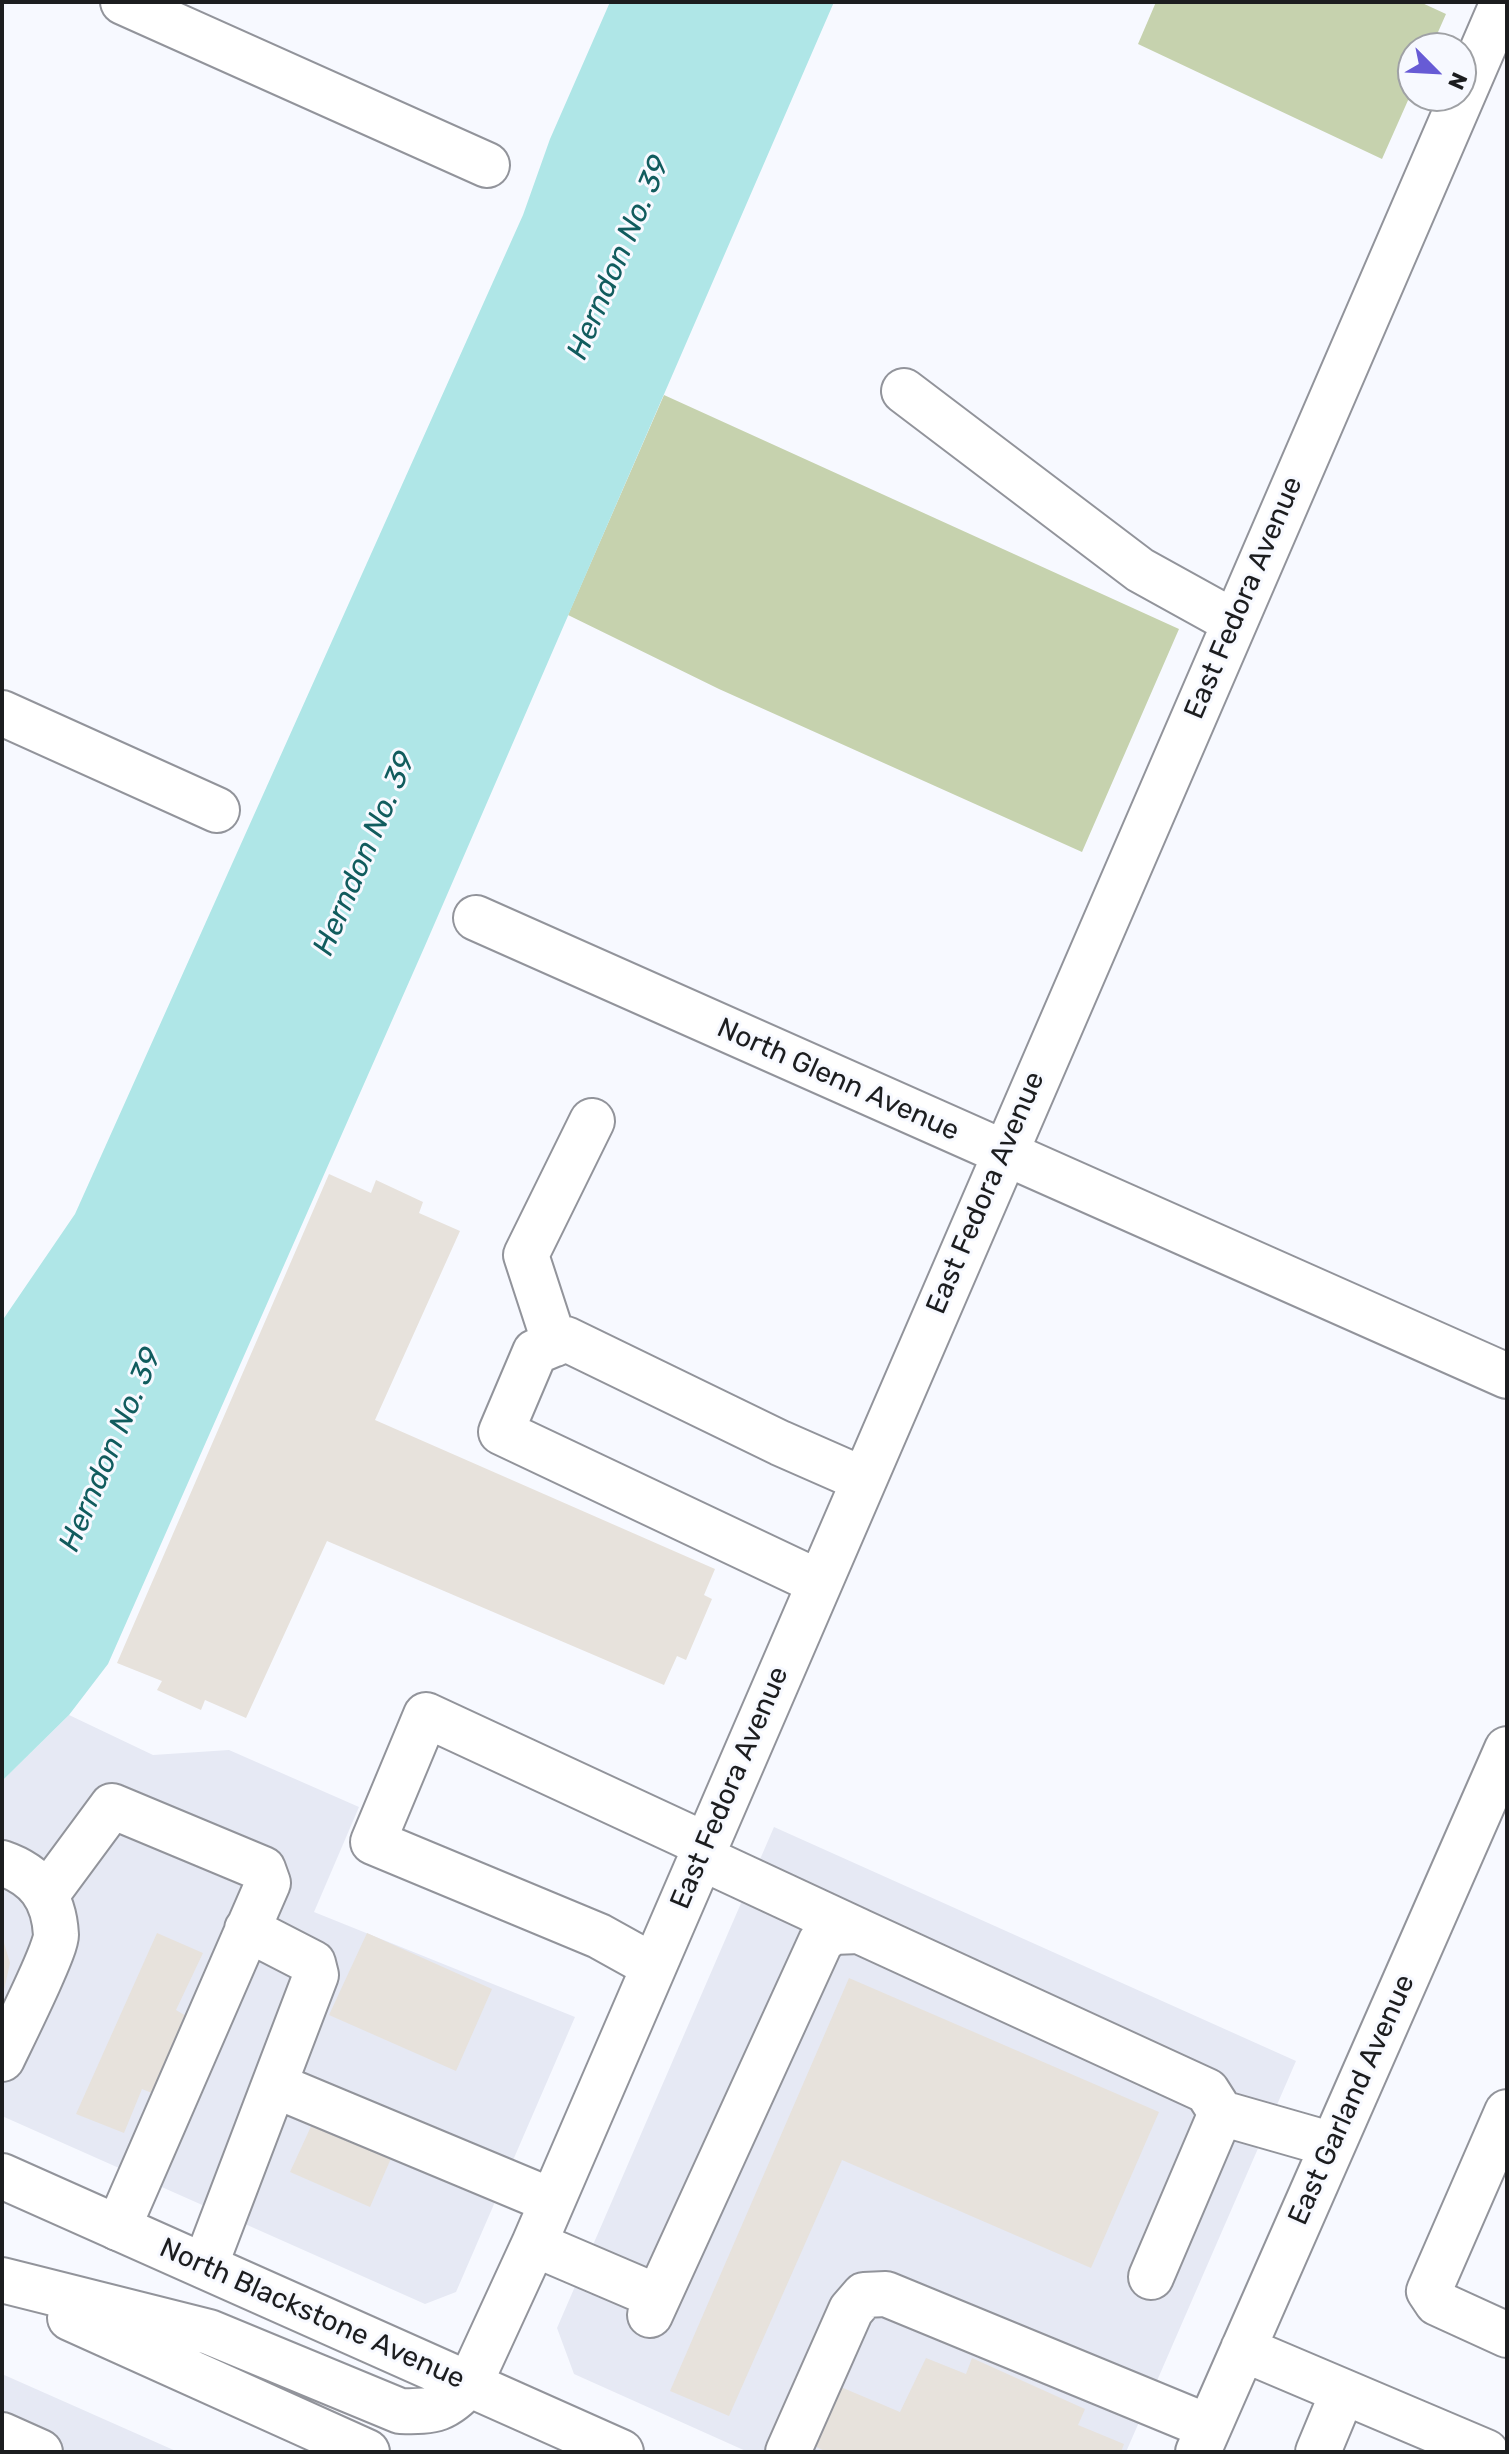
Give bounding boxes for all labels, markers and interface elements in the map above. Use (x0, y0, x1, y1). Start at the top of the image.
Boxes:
north arrow (1397, 32, 1477, 112)
text: N (1442, 68, 1473, 94)
water label: Herndon No. 39 (560, 151, 678, 365)
street label: East Fedora Avenue (1178, 472, 1310, 724)
water label: Herndon No. 39 (306, 747, 424, 961)
street label: North Glenn Avenue (712, 1011, 964, 1149)
street label: East Fedora Avenue (920, 1067, 1052, 1319)
water label: Herndon No. 39 (52, 1343, 170, 1557)
street label: East Fedora Avenue (664, 1662, 796, 1914)
street label: East Garland Avenue (1282, 1970, 1422, 2230)
street label: North Blackstone Avenue (154, 2231, 470, 2397)

